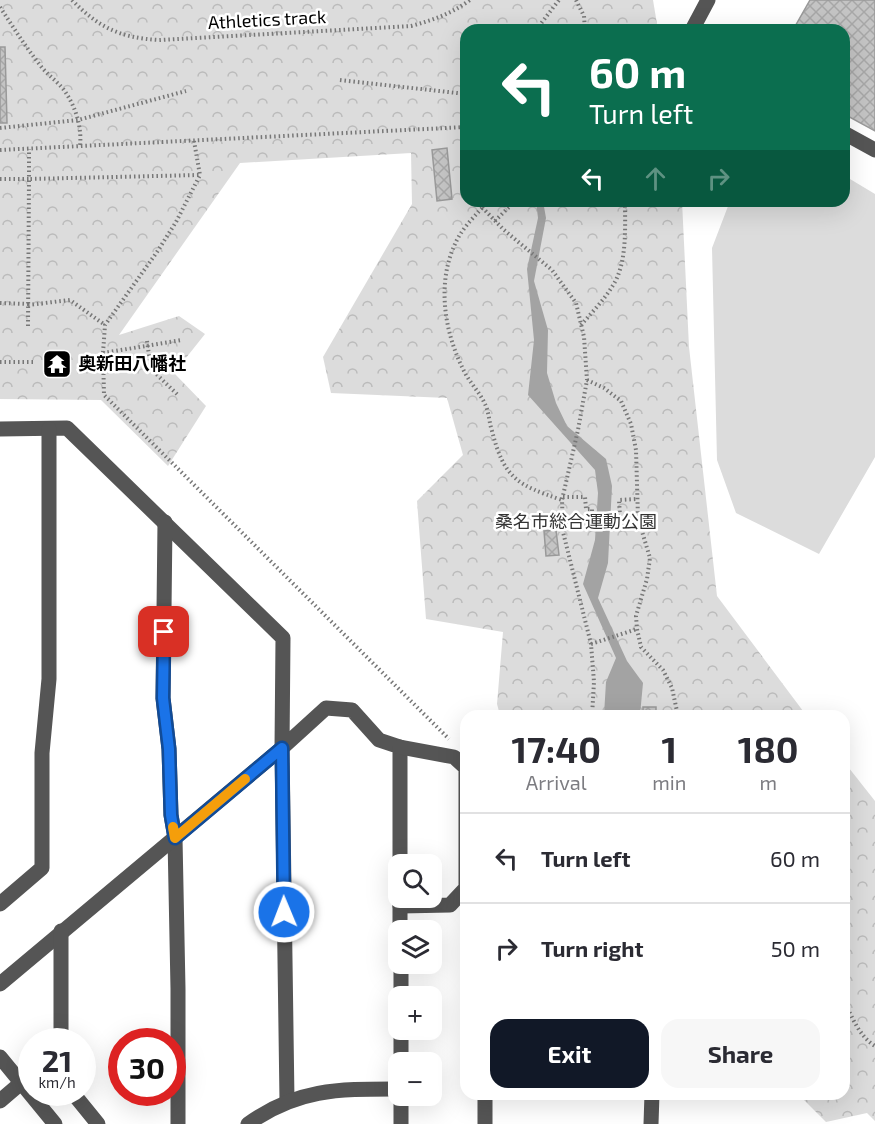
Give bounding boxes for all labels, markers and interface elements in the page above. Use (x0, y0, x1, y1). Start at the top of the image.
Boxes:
street label: Athletics track (207, 5, 327, 33)
text: 60 m (589, 46, 686, 96)
icon: left (490, 48, 568, 126)
text: Turn left (589, 97, 693, 129)
icon: left (576, 162, 609, 195)
icon: ahead (639, 162, 672, 195)
icon: right (702, 162, 735, 195)
temple icon: 奥新田八幡社 (41, 348, 73, 380)
place label: 奥新田八幡社 (78, 352, 186, 374)
park label: 桑名市総合運動公園 (495, 510, 657, 532)
pin (138, 606, 189, 657)
icon: arrive (147, 615, 180, 648)
text: 17:40 (511, 727, 601, 770)
text: 1 (662, 727, 677, 770)
text: 180 (738, 727, 799, 770)
text: Arrival (526, 770, 587, 794)
text: min (652, 770, 686, 794)
text: m (759, 770, 777, 794)
icon: left (490, 842, 523, 875)
text: Turn left (541, 845, 630, 871)
text: 60 m (770, 845, 820, 871)
map controls (388, 854, 442, 1106)
button: search (388, 854, 442, 908)
position arrow (252, 880, 316, 944)
button: layers (388, 920, 442, 974)
icon: right (490, 932, 523, 965)
text: Turn right (541, 935, 643, 961)
text: 50 m (771, 935, 820, 961)
button: + (388, 986, 442, 1040)
button: Exit (490, 1019, 649, 1088)
button: Share (661, 1019, 820, 1088)
speed limit sign: 30 (108, 1028, 186, 1106)
text: 21 (42, 1042, 72, 1078)
button: − (388, 1052, 442, 1106)
text: km/h (38, 1073, 76, 1091)

